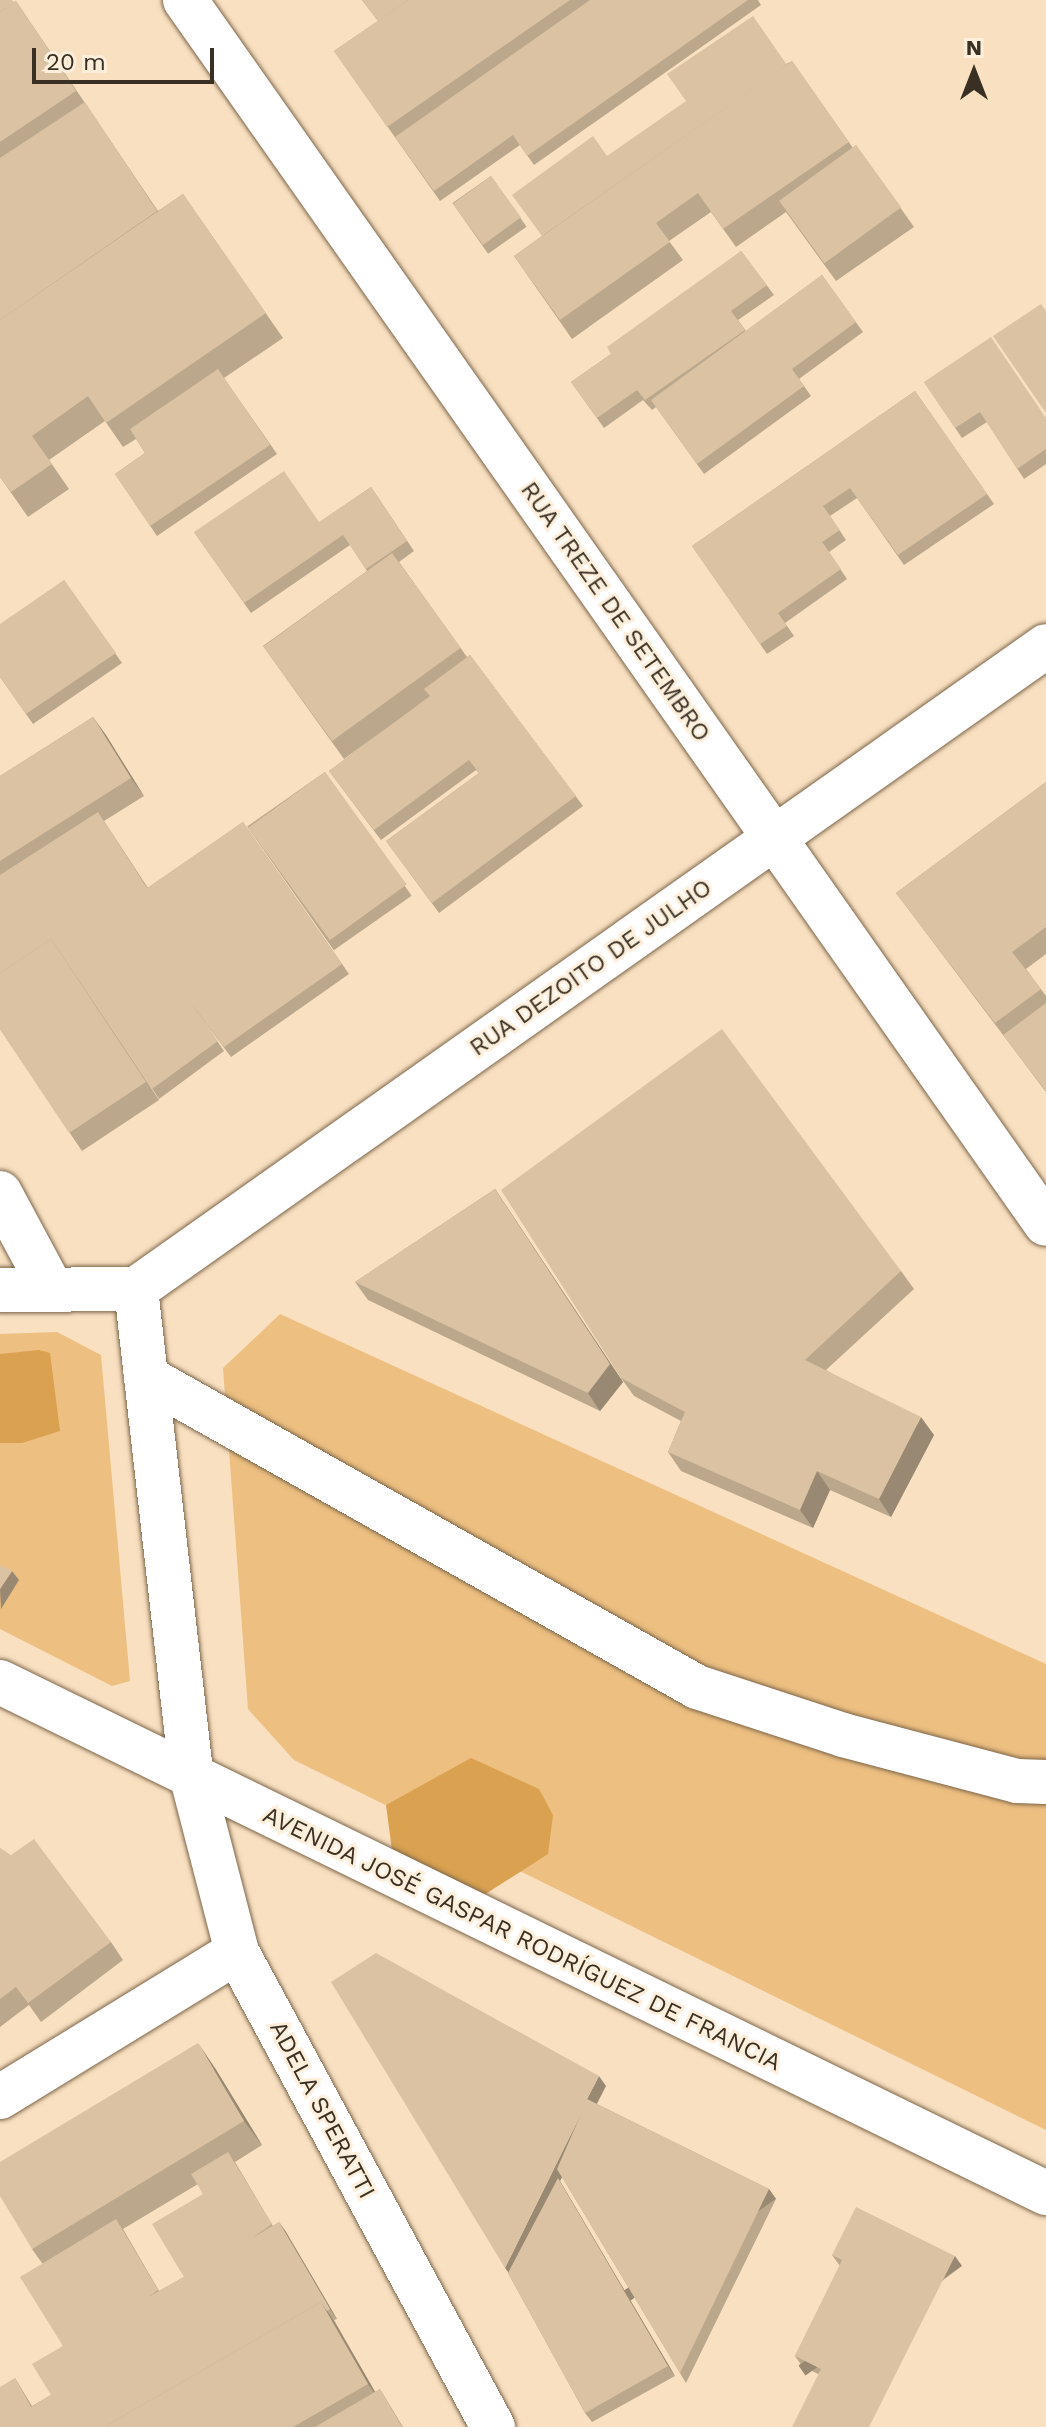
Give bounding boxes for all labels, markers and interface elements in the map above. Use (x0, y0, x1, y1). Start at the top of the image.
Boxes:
scale bar (36, 32, 218, 82)
north arrow (934, 32, 1014, 112)
text: N (966, 35, 982, 60)
text: 20 m (46, 48, 106, 76)
street label: RUA TREZE DE SETEMBRO (514, 476, 716, 748)
street label: RUA DEZOITO DE JULHO (464, 873, 718, 1063)
street label: AVENIDA JOSÉ GASPAR RODRÍGUEZ DE FRANCIA (258, 1800, 786, 2078)
street label: ADELA SPERATTI (263, 2016, 381, 2204)

